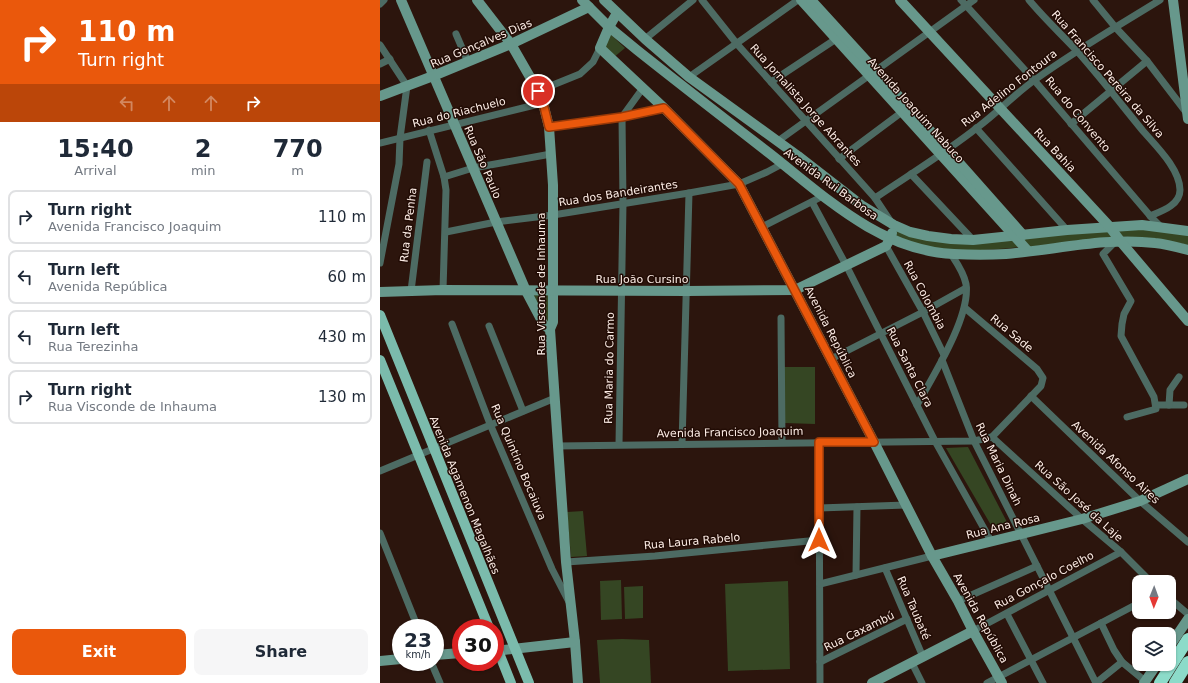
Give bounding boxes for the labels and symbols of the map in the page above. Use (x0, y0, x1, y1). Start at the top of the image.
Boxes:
street label: Rua Francisco Pereira da Silva (1049, 8, 1167, 141)
street label: Rua Gonçalves Dias (429, 16, 534, 71)
street label: Rua Jornalista Jorge Abrantes (747, 42, 864, 169)
street label: Rua Adelino Fontoura (959, 47, 1060, 130)
street label: Avenida Joaquim Nabuco (865, 55, 966, 166)
pin (521, 74, 555, 108)
street label: Rua do Convento (1042, 74, 1113, 155)
street label: Rua do Riachuelo (411, 95, 507, 130)
street label: Rua São Paulo (461, 124, 504, 201)
street label: Rua Bahia (1031, 126, 1078, 175)
street label: Avenida Rui Barbosa (781, 146, 880, 223)
street label: Rua dos Bandeirantes (558, 178, 679, 209)
street label: Rua da Penha (397, 187, 420, 263)
street label: Rua Visconde de Inhauma (535, 212, 548, 356)
street label: Rua Colombia (901, 259, 948, 332)
street label: Rua João Cursino (596, 273, 689, 286)
street label: Avenida República (802, 284, 859, 380)
street label: Rua Maria do Carmo (602, 312, 617, 424)
street label: Rua Sade (988, 312, 1036, 355)
street label: Rua Santa Clara (884, 325, 935, 410)
street label: Rua Quintino Bocaiuva (488, 402, 549, 522)
street label: Avenida Agamenon Magalhães (427, 414, 502, 576)
street label: Avenida Afonso Aires (1069, 418, 1162, 507)
street label: Rua Maria Dinah (973, 421, 1024, 508)
street label: Avenida Francisco Joaquim (657, 425, 803, 440)
street label: Rua São José da Laje (1032, 458, 1126, 545)
street label: Rua Ana Rosa (965, 511, 1041, 542)
position arrow (798, 519, 840, 561)
street label: Rua Laura Rabelo (643, 531, 741, 552)
street label: Rua Gonçalo Coelho (992, 549, 1096, 612)
street label: Avenida República (950, 571, 1011, 666)
street label: Rua Taubaté (894, 574, 933, 642)
north arrow (1132, 575, 1176, 619)
street label: Rua Caxambú (822, 609, 897, 654)
speed limit sign: 30 (452, 619, 504, 671)

